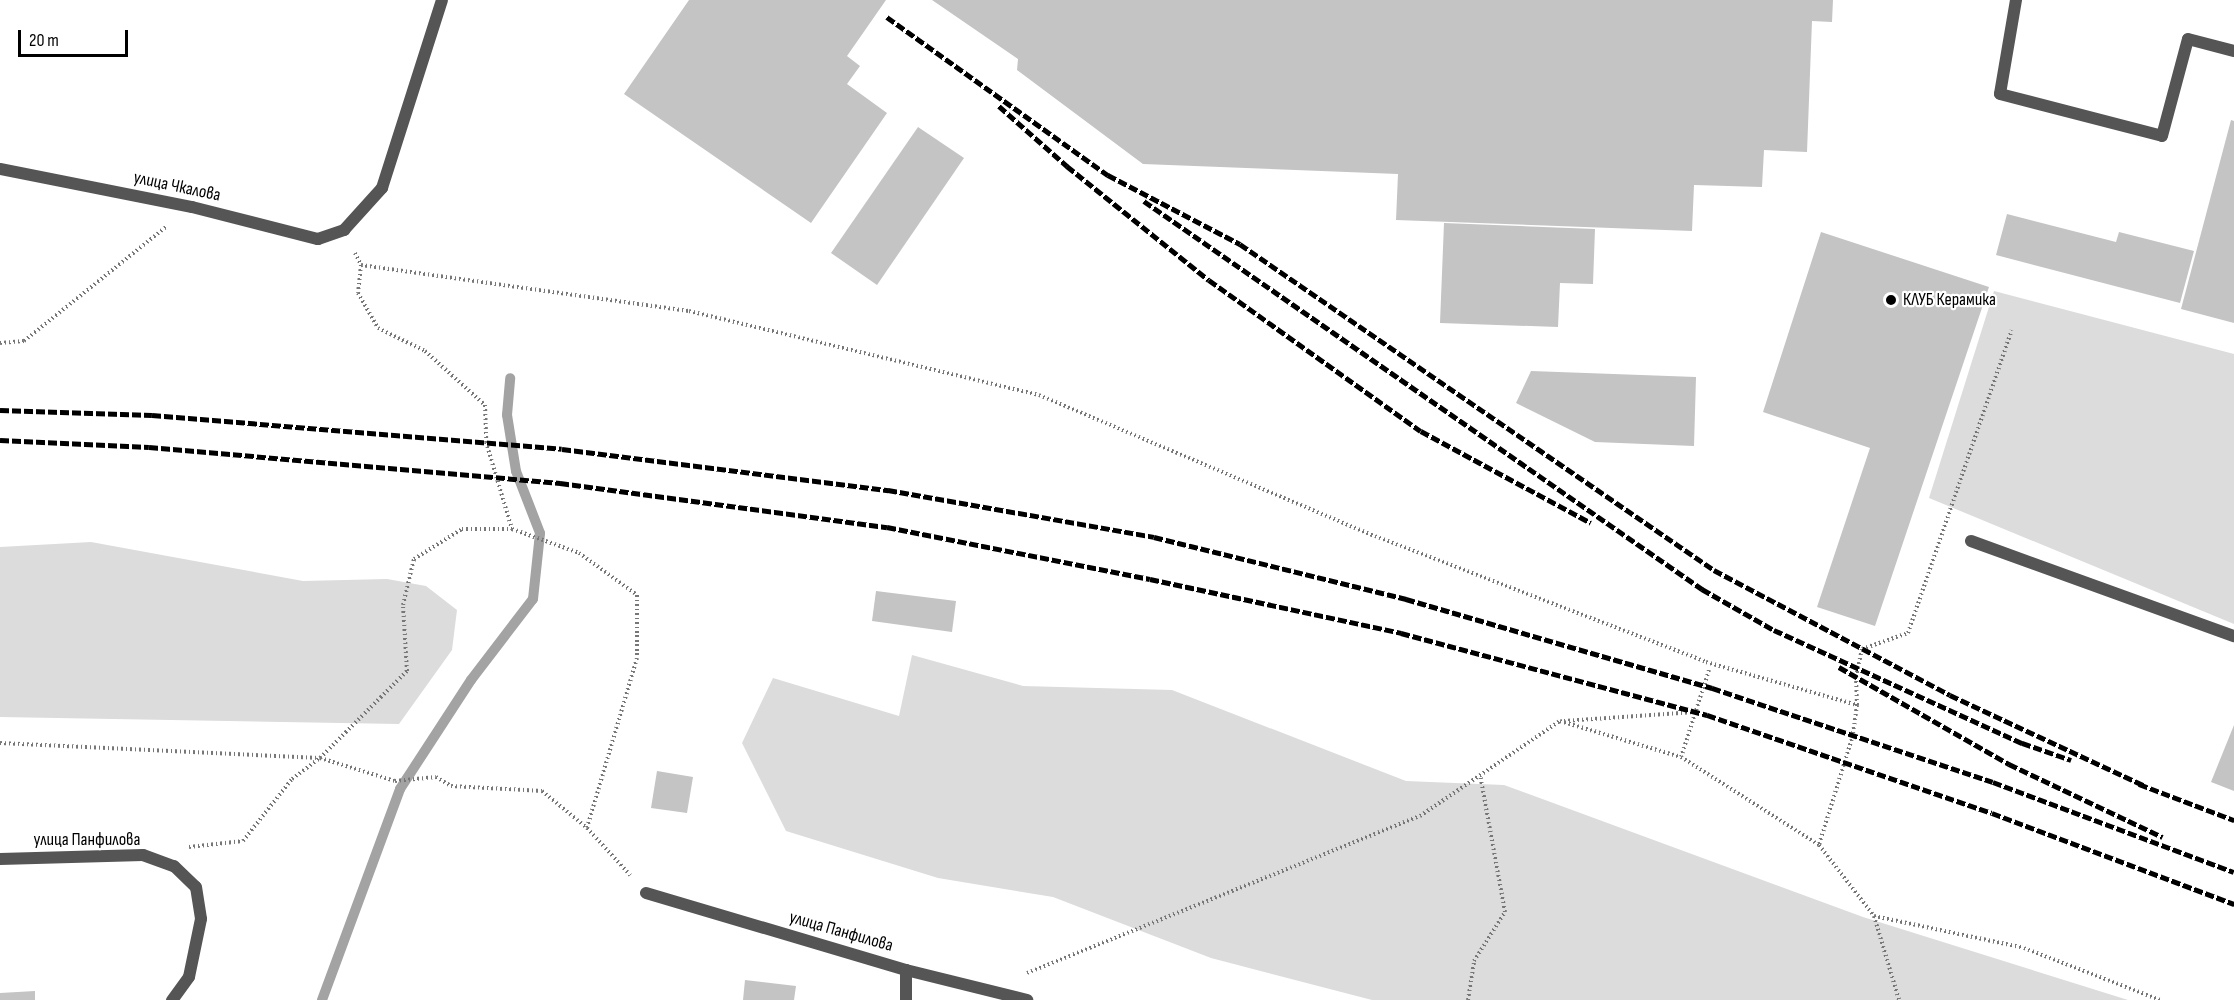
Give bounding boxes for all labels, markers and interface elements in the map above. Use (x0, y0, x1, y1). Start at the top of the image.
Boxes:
scale bar (21, 18, 130, 56)
text: 20 m (29, 30, 59, 51)
street label: улица Чкалова (131, 167, 223, 207)
place label: КЛУБ Керамика (1903, 289, 1996, 311)
marker: КЛУБ Керамика (1884, 293, 1898, 307)
street label: улица Панфилова (33, 829, 141, 851)
street label: улица Панфилова (787, 907, 895, 957)

